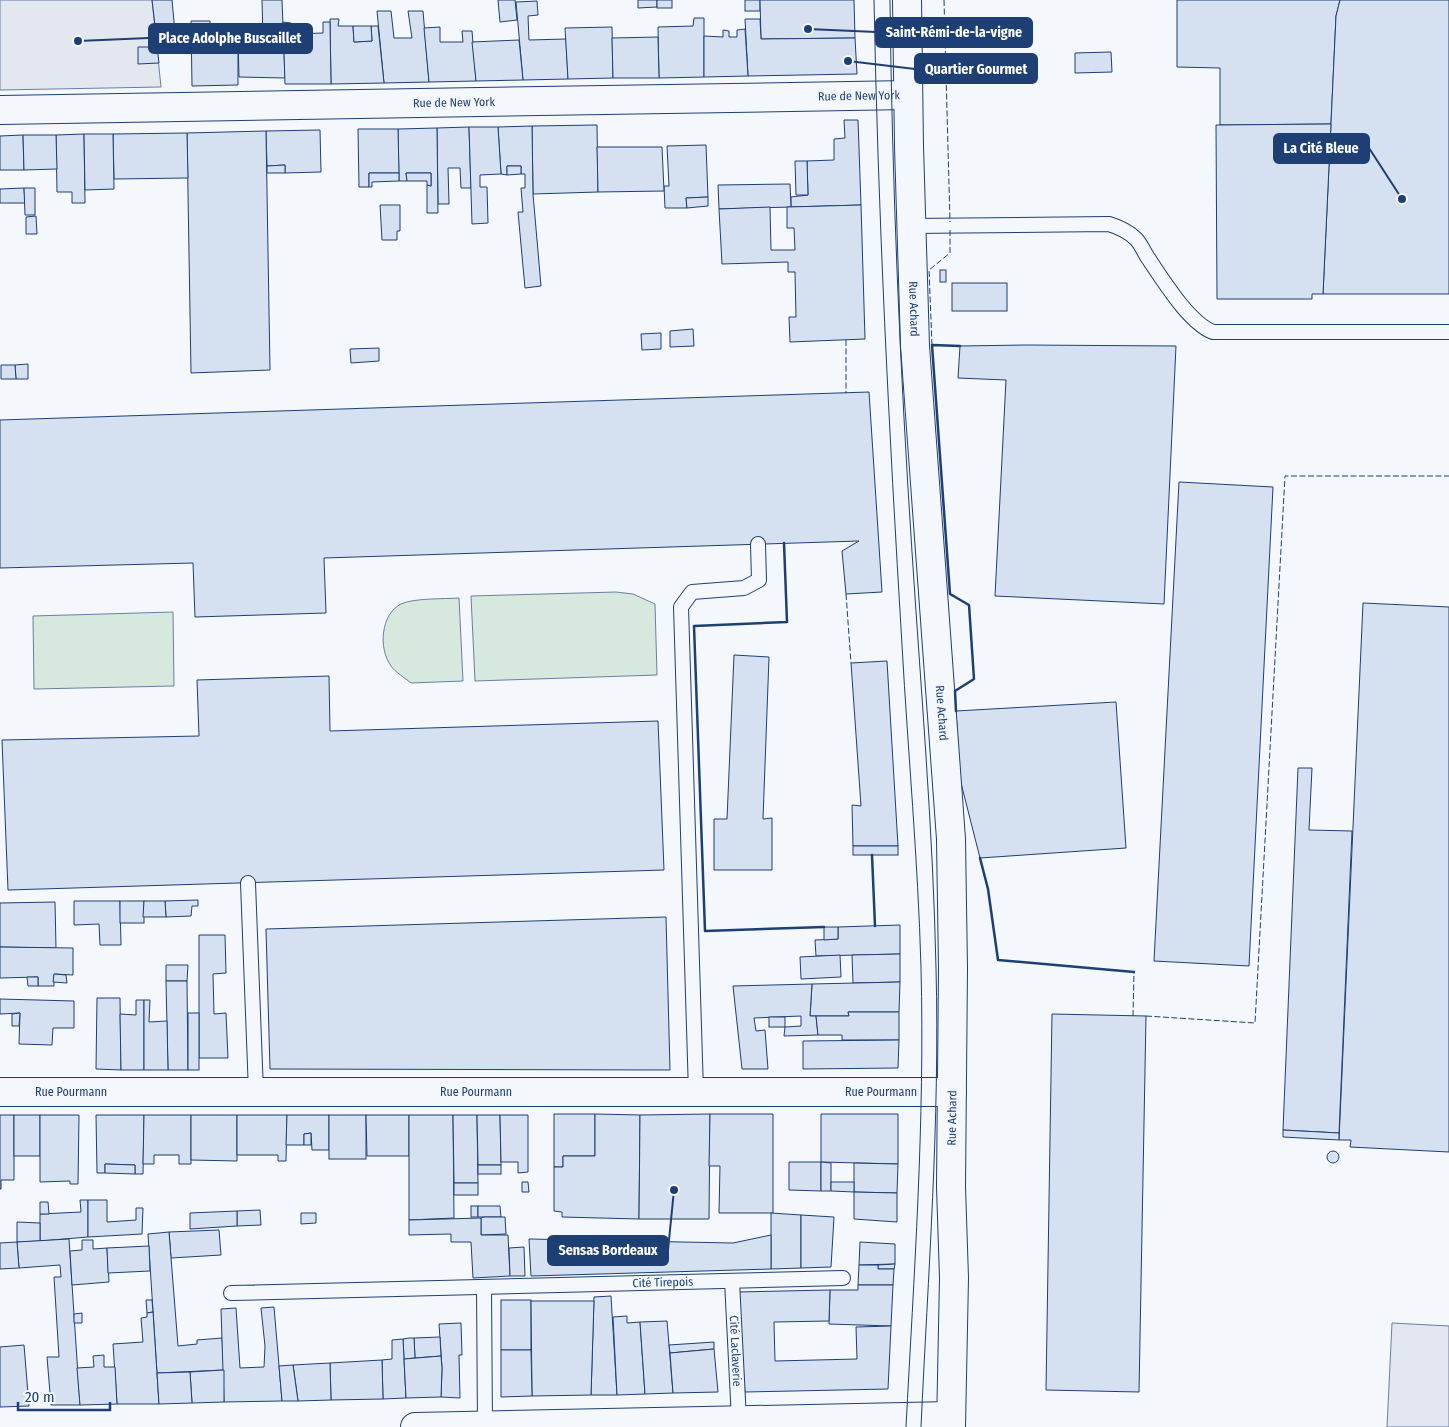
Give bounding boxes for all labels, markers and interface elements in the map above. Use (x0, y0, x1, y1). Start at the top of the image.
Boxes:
callout: Saint-Rémi-de-la-vigne (876, 18, 1032, 47)
callout: Place Adolphe Buscaillet (149, 24, 312, 53)
text: Saint-Rémi-de-la-vigne (886, 24, 1022, 41)
text: Place Adolphe Buscaillet (159, 30, 303, 47)
callout: Quartier Gourmet (915, 54, 1037, 83)
text: Quartier Gourmet (925, 61, 1028, 78)
street label: Rue de New York (818, 88, 900, 103)
street label: Rue de New York (413, 95, 496, 110)
callout: La Cité Bleue (1274, 134, 1369, 163)
text: La Cité Bleue (1284, 140, 1359, 157)
street label: Rue Achard (906, 281, 922, 337)
street label: Rue Achard (933, 685, 951, 741)
street label: Rue Pourmann (35, 1085, 107, 1099)
street label: Rue Pourmann (440, 1085, 512, 1099)
street label: Rue Pourmann (845, 1085, 917, 1099)
street label: Rue Achard (945, 1090, 959, 1146)
callout: Sensas Bordeaux (548, 1236, 668, 1265)
text: Sensas Bordeaux (558, 1242, 658, 1259)
street label: Cité Tirepois (632, 1275, 693, 1290)
street label: Cité Laclaverie (727, 1315, 744, 1387)
scale bar (18, 1380, 110, 1412)
text: 20 m (25, 1388, 55, 1406)

